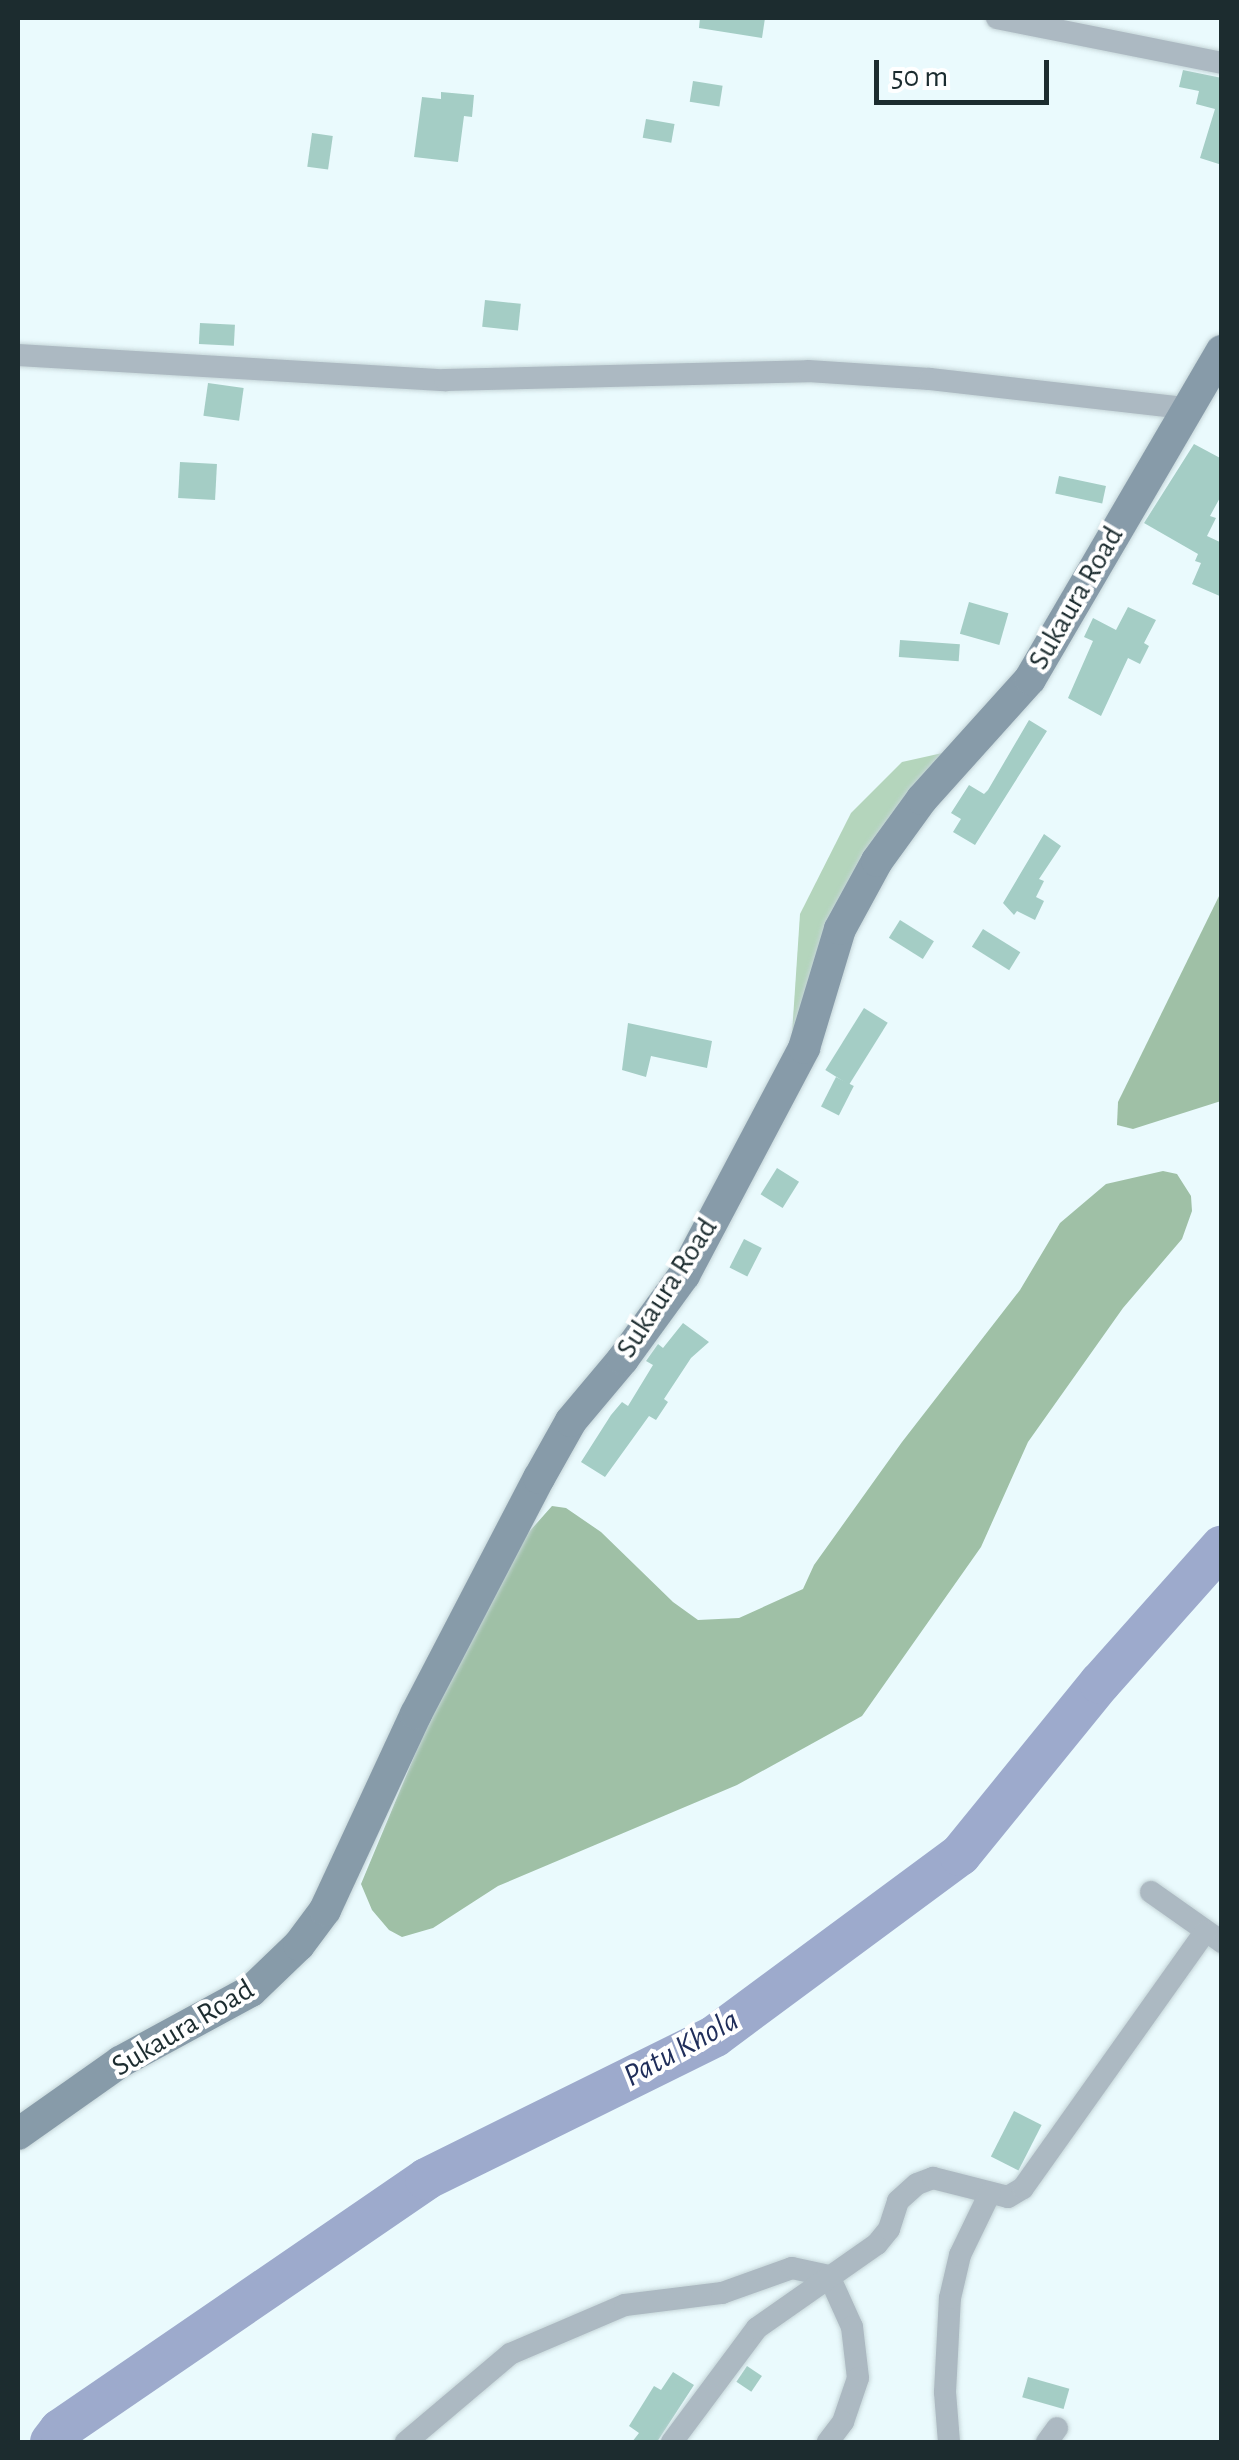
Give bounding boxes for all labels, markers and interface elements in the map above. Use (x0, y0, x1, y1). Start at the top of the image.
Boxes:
scale bar (879, 40, 1054, 102)
text: 50 m (891, 62, 948, 92)
street label: Sukaura Road (1021, 520, 1131, 676)
street label: Sukaura Road (609, 1211, 725, 1365)
street label: Sukaura Road (105, 1972, 261, 2084)
water label: Patu Khola (617, 2001, 745, 2095)

